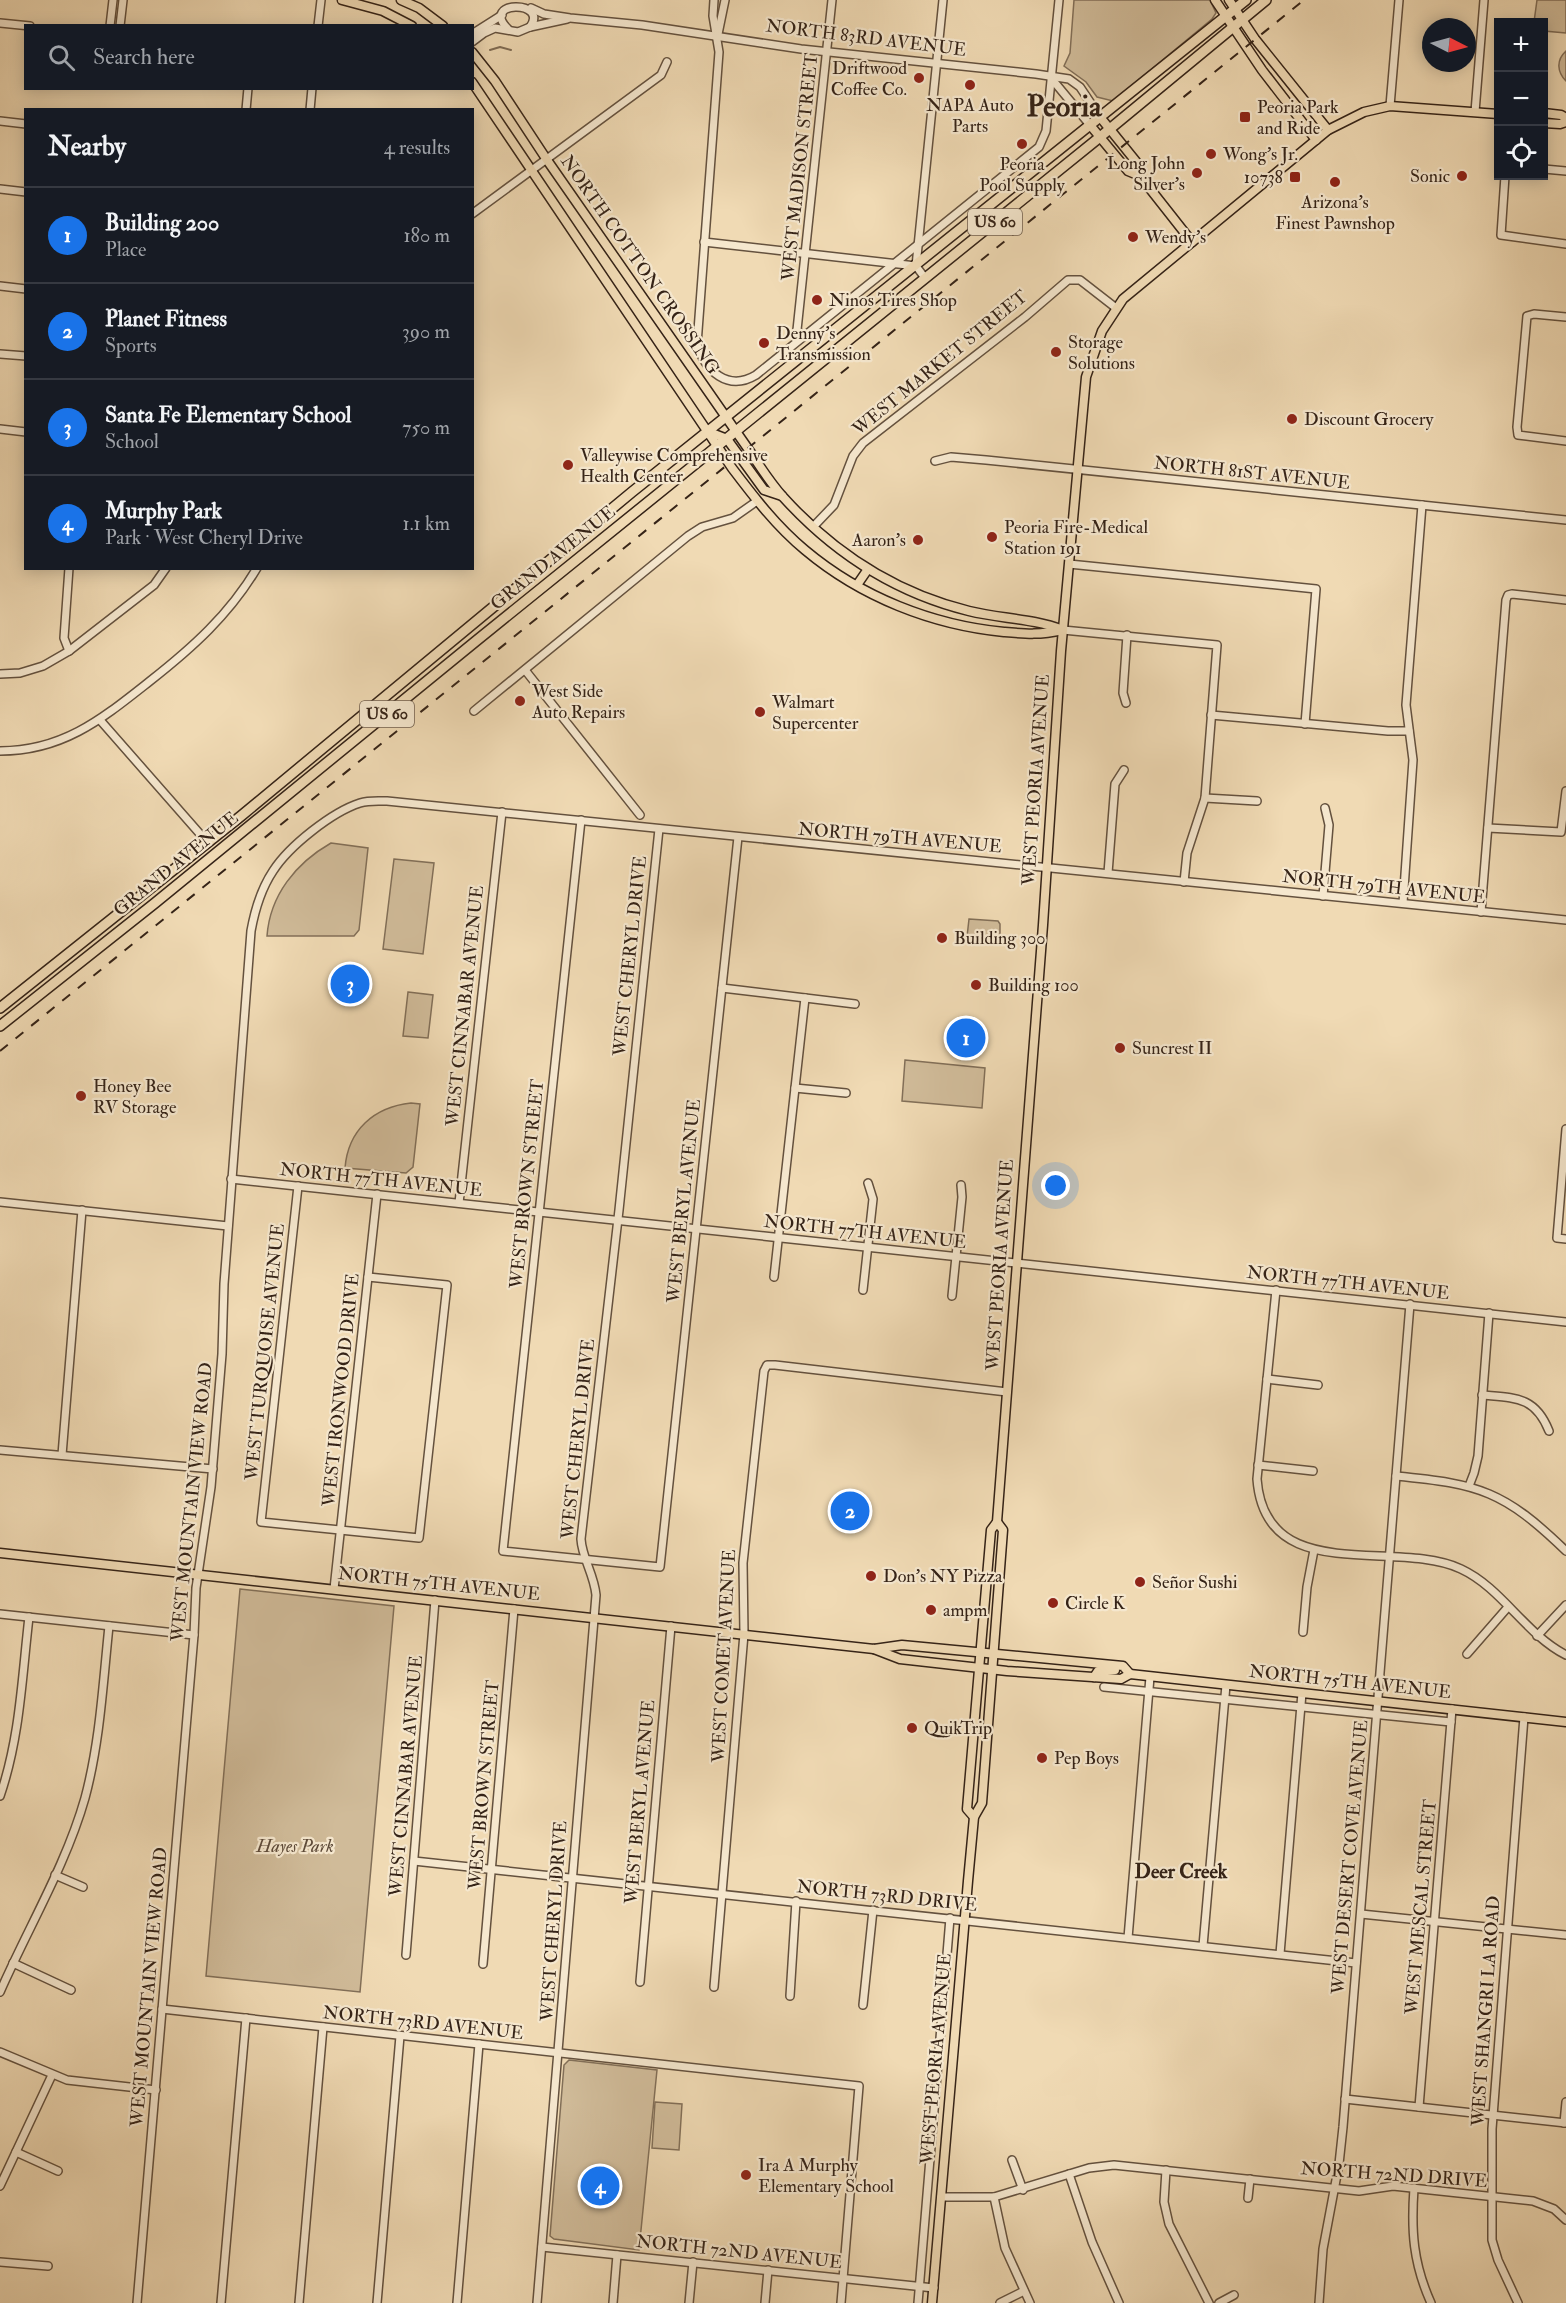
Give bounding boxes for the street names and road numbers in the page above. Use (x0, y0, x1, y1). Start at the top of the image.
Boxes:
street label: NORTH 83RD AVENUE (765, 14, 967, 62)
street label: WEST MADISON STREET (776, 51, 823, 283)
street label: NORTH COTTON CROSSING (555, 151, 725, 379)
road number: US 60 (968, 209, 1022, 235)
street label: WEST MARKET STREET (847, 285, 1033, 441)
street label: NORTH 81ST AVENUE (1153, 451, 1351, 495)
street label: GRAND AVENUE (486, 501, 620, 615)
street label: WEST PEORIA AVENUE (1017, 673, 1055, 888)
road number: US 60 (360, 701, 414, 727)
street label: GRAND AVENUE (109, 807, 243, 921)
street label: NORTH 79TH AVENUE (797, 818, 1003, 858)
street label: WEST CHERYL DRIVE (608, 855, 652, 1058)
street label: NORTH 79TH AVENUE (1281, 865, 1487, 909)
street label: WEST CINNABAR AVENUE (441, 884, 489, 1129)
street label: WEST BROWN STREET (504, 1077, 550, 1291)
street label: WEST BERYL AVENUE (662, 1098, 706, 1305)
street label: NORTH 77TH AVENUE (279, 1158, 483, 1202)
street label: WEST PEORIA AVENUE (981, 1158, 1019, 1373)
street label: NORTH 77TH AVENUE (763, 1210, 967, 1254)
street label: WEST TURQUOISE AVENUE (240, 1222, 290, 1483)
street label: NORTH 77TH AVENUE (1246, 1261, 1450, 1305)
street label: WEST IRONWOOD DRIVE (317, 1272, 365, 1509)
street label: WEST CHERYL DRIVE (556, 1338, 600, 1541)
street label: WEST MOUNTAIN VIEW ROAD (166, 1361, 218, 1644)
street label: WEST COMET AVENUE (707, 1549, 741, 1764)
street label: NORTH 75TH AVENUE (337, 1562, 541, 1606)
street label: WEST CINNABAR AVENUE (384, 1654, 428, 1899)
street label: NORTH 75TH AVENUE (1248, 1660, 1452, 1704)
street label: WEST BROWN STREET (463, 1678, 505, 1892)
street label: WEST BERYL AVENUE (620, 1699, 660, 1906)
street label: WEST DESERT COVE AVENUE (1326, 1719, 1373, 1996)
street label: WEST MESCAL STREET (1400, 1798, 1442, 2017)
street label: WEST CHERYL DRIVE (535, 1820, 572, 2023)
street label: WEST MOUNTAIN VIEW ROAD (125, 1846, 173, 2129)
street label: NORTH 73RD DRIVE (796, 1875, 978, 1917)
street label: WEST SHANGRI LA ROAD (1466, 1895, 1506, 2128)
street label: WEST PEORIA AVENUE (915, 1952, 957, 2167)
street label: NORTH 73RD AVENUE (322, 2001, 524, 2045)
street label: NORTH 72ND DRIVE (1300, 2157, 1488, 2193)
street label: NORTH 72ND AVENUE (635, 2230, 843, 2274)

